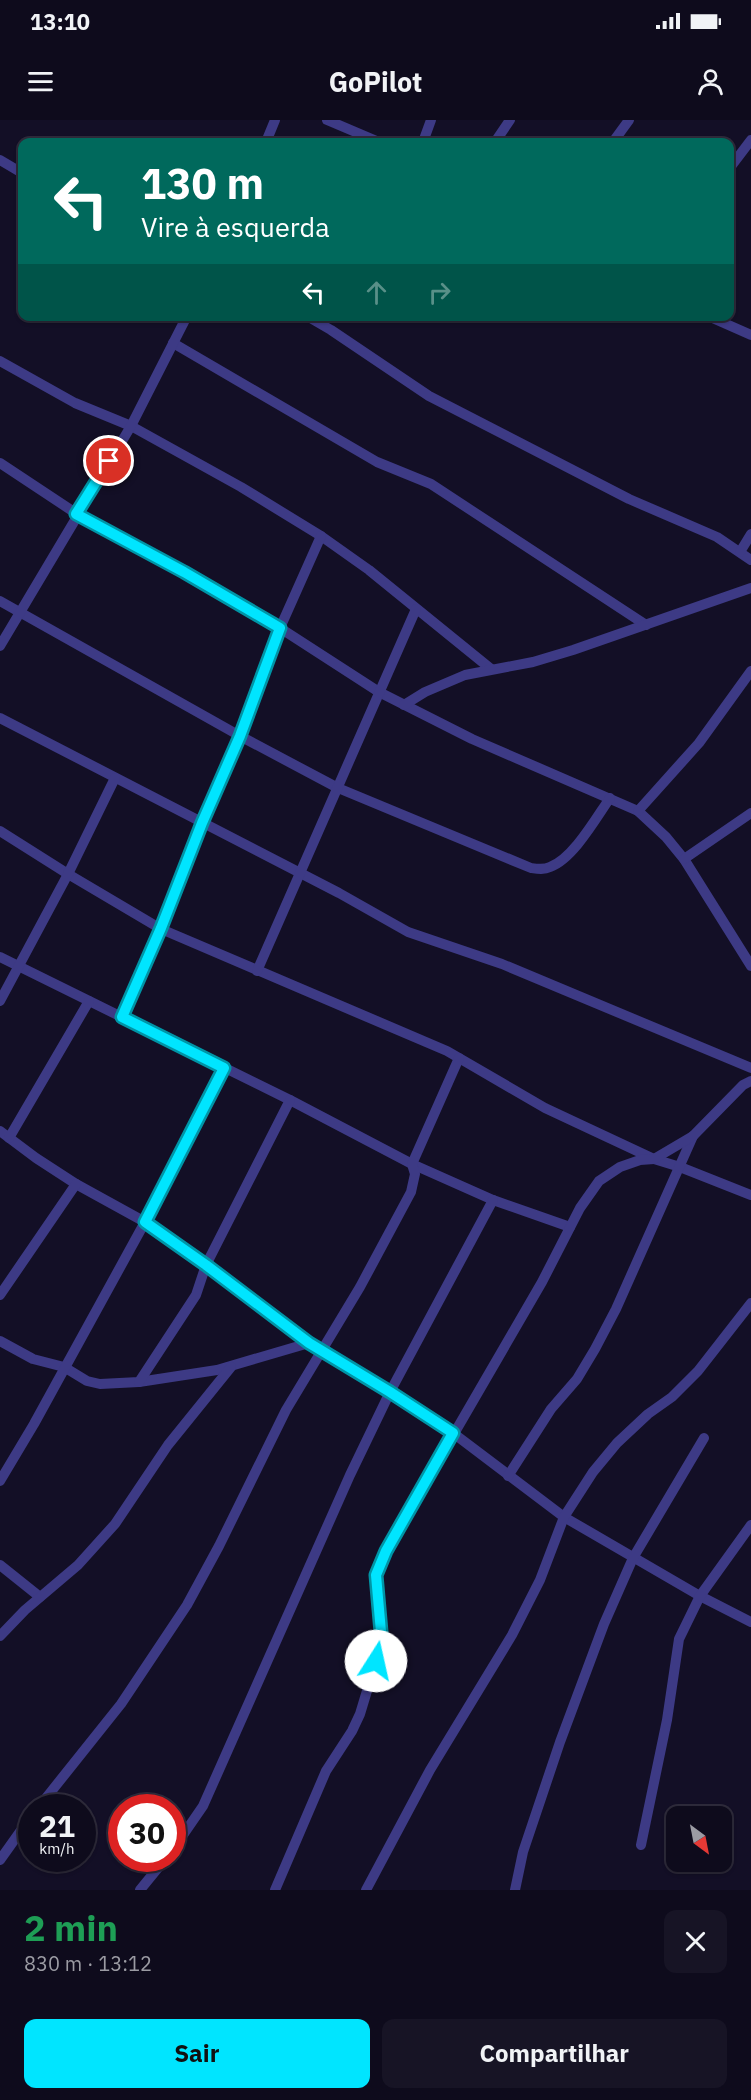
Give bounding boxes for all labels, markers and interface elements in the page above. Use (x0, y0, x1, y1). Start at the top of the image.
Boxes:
text: 13:10 (30, 7, 90, 36)
text: GoPilot (329, 64, 422, 99)
icon: menu (24, 65, 57, 98)
icon: person (694, 65, 727, 98)
text: 130 m (141, 156, 264, 211)
icon: left (42, 162, 120, 240)
text: Vire à esquerda (141, 209, 330, 244)
icon: left (297, 276, 330, 309)
icon: ahead (360, 276, 393, 309)
icon: right (423, 276, 456, 309)
pin (83, 435, 134, 486)
icon: arrive (92, 444, 125, 477)
position arrow (344, 1629, 408, 1693)
speed limit sign: 30 (108, 1794, 186, 1872)
text: 21 (39, 1806, 75, 1845)
north arrow (666, 1806, 732, 1872)
map controls (666, 1806, 732, 1872)
text: km/h (39, 1839, 75, 1858)
text: 2 min (24, 1904, 118, 1951)
button: close (664, 1910, 727, 1973)
text: 830 m · 13:12 (24, 1950, 152, 1977)
button: Sair (24, 2019, 370, 2088)
button: Compartilhar (382, 2019, 727, 2088)

